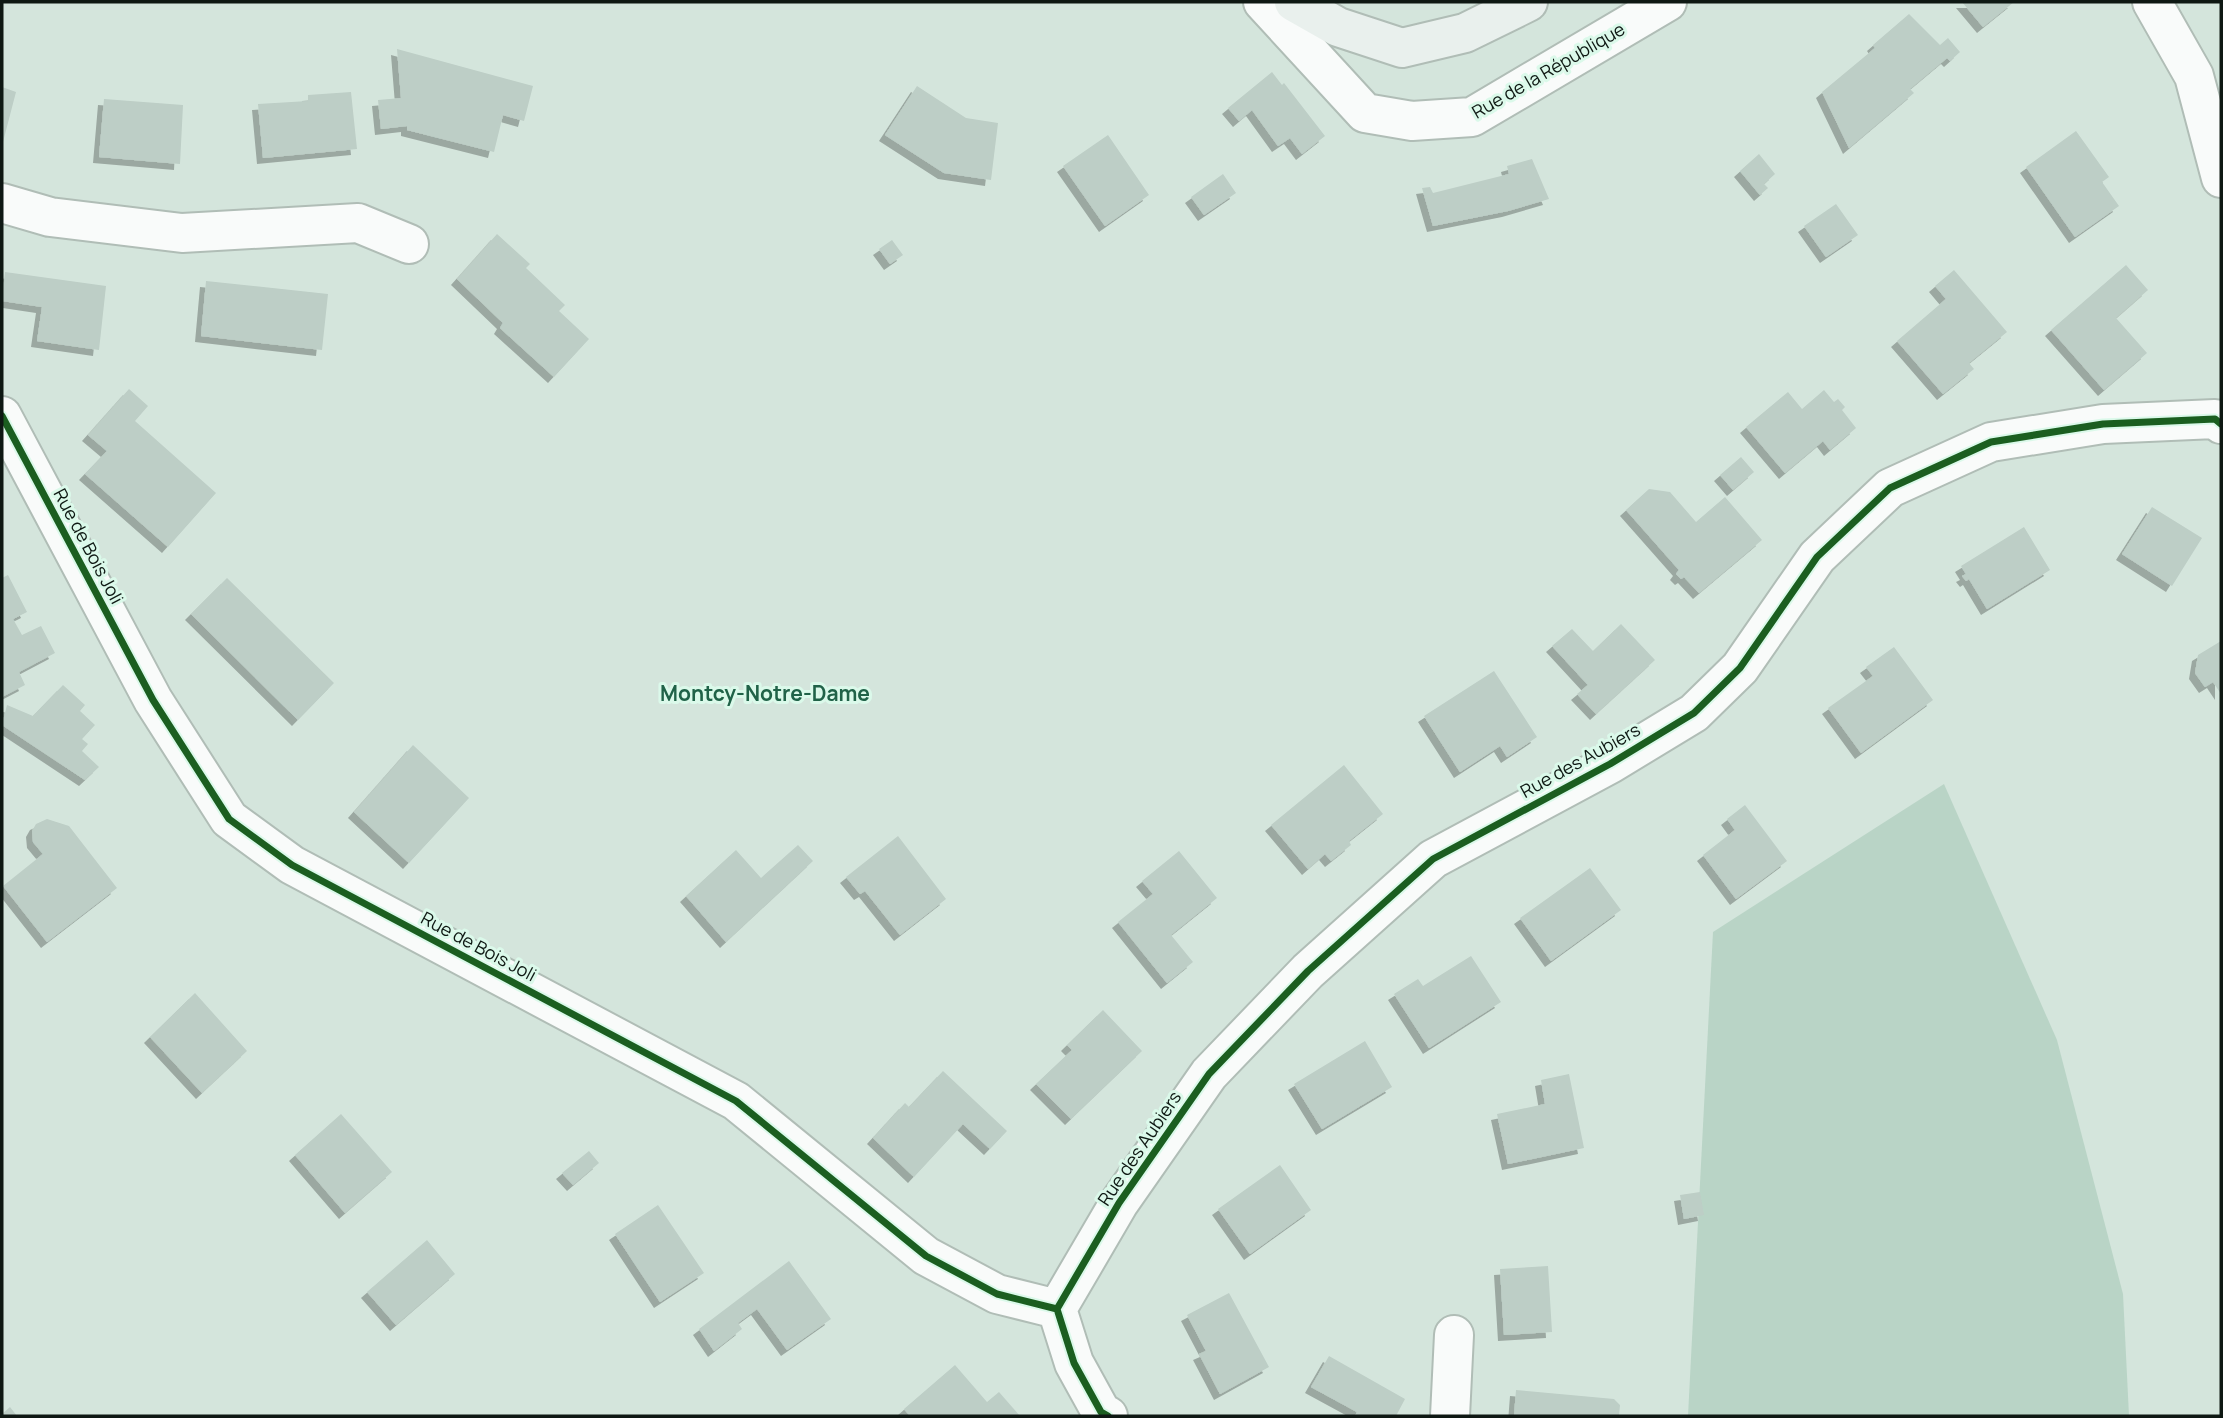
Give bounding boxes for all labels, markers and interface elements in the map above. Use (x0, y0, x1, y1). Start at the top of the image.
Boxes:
street label: Rue de la République (1467, 16, 1629, 124)
street label: Rue de Bois Joli (49, 484, 129, 608)
district label: Montcy-Notre-Dame (660, 679, 870, 707)
street label: Rue des Aubiers (1516, 717, 1644, 803)
street label: Rue de Bois Joli (417, 906, 541, 986)
street label: Rue des Aubiers (1092, 1086, 1186, 1210)

